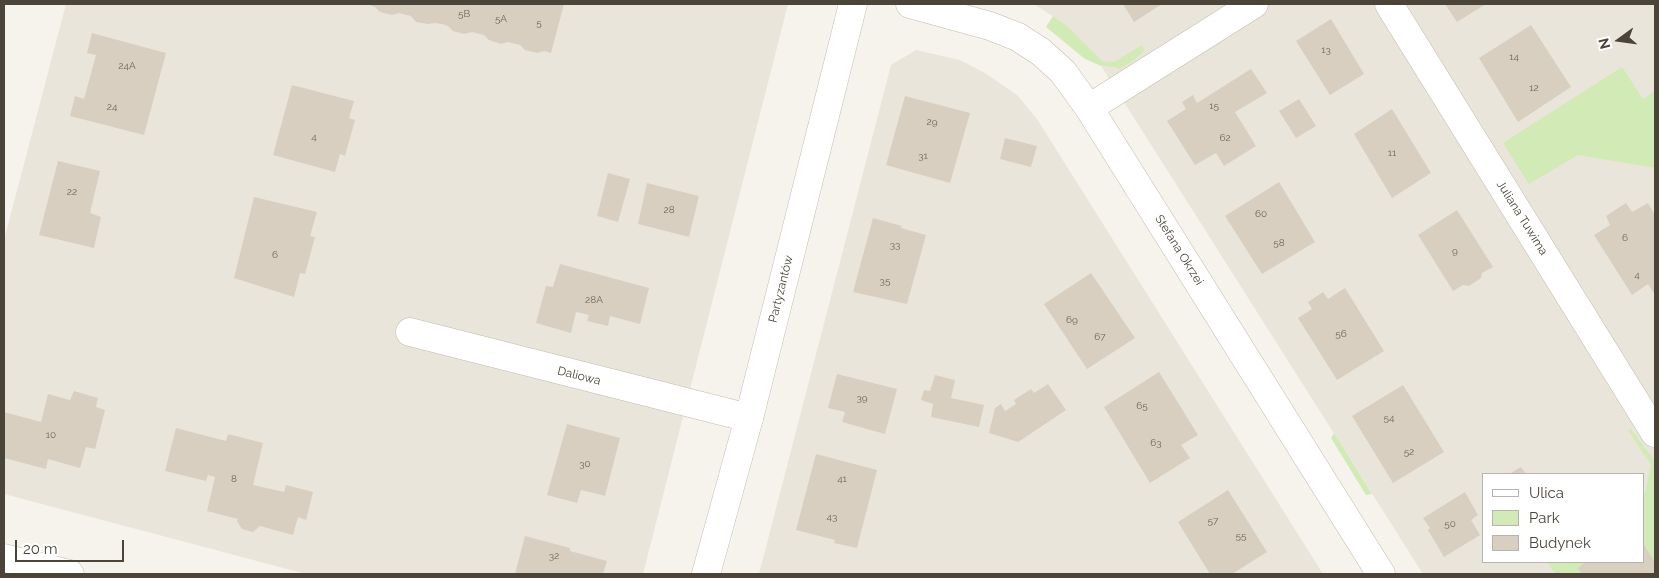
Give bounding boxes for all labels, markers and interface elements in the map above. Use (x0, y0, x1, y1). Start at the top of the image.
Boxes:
house number: 5B (458, 8, 470, 20)
house number: 5A (495, 13, 507, 25)
north arrow (1594, 15, 1644, 65)
house number: 5 (536, 17, 542, 29)
text: N (1595, 37, 1614, 51)
house number: 13 (1321, 44, 1331, 56)
house number: 14 (1509, 51, 1519, 63)
house number: 24A (118, 60, 136, 72)
house number: 12 (1529, 82, 1539, 94)
house number: 15 (1209, 100, 1219, 112)
house number: 24 (107, 101, 117, 113)
house number: 29 (926, 116, 938, 128)
house number: 4 (311, 131, 317, 143)
house number: 62 (1219, 132, 1231, 144)
house number: 11 (1388, 147, 1396, 159)
house number: 31 (918, 150, 928, 162)
street label: Juliana Tuwima (1493, 178, 1551, 258)
house number: 22 (67, 186, 77, 198)
house number: 28 (663, 204, 675, 216)
house number: 60 (1255, 208, 1267, 220)
street label: Stefana Okrzei (1152, 212, 1206, 288)
house number: 6 (1622, 232, 1628, 244)
house number: 58 (1273, 237, 1285, 249)
house number: 33 (890, 239, 900, 251)
house number: 9 (1452, 245, 1458, 257)
house number: 6 (272, 249, 278, 261)
street label: Partyzantów (766, 254, 796, 324)
house number: 4 (1634, 269, 1640, 281)
house number: 35 (880, 275, 890, 287)
house number: 28A (585, 294, 603, 306)
house number: 69 (1066, 314, 1078, 326)
house number: 56 (1335, 328, 1347, 340)
house number: 67 (1094, 331, 1106, 343)
street label: Daliowa (556, 364, 602, 388)
house number: 39 (856, 392, 868, 404)
house number: 65 (1136, 400, 1148, 412)
house number: 54 (1384, 412, 1394, 424)
house number: 10 (46, 429, 56, 441)
house number: 63 (1150, 437, 1162, 449)
house number: 52 (1404, 446, 1414, 458)
house number: 30 (579, 458, 591, 470)
house number: 8 (231, 473, 237, 485)
house number: 41 (837, 473, 847, 485)
legend (1482, 473, 1644, 563)
text: Ulica (1529, 484, 1564, 502)
text: Park (1529, 509, 1560, 527)
house number: 43 (827, 511, 837, 523)
house number: 57 (1208, 515, 1218, 527)
house number: 50 (1444, 518, 1456, 530)
scale bar (18, 530, 126, 562)
house number: 55 (1236, 530, 1246, 542)
text: Budynek (1529, 534, 1591, 552)
text: 20 m (23, 540, 58, 558)
house number: 32 (549, 550, 559, 562)

